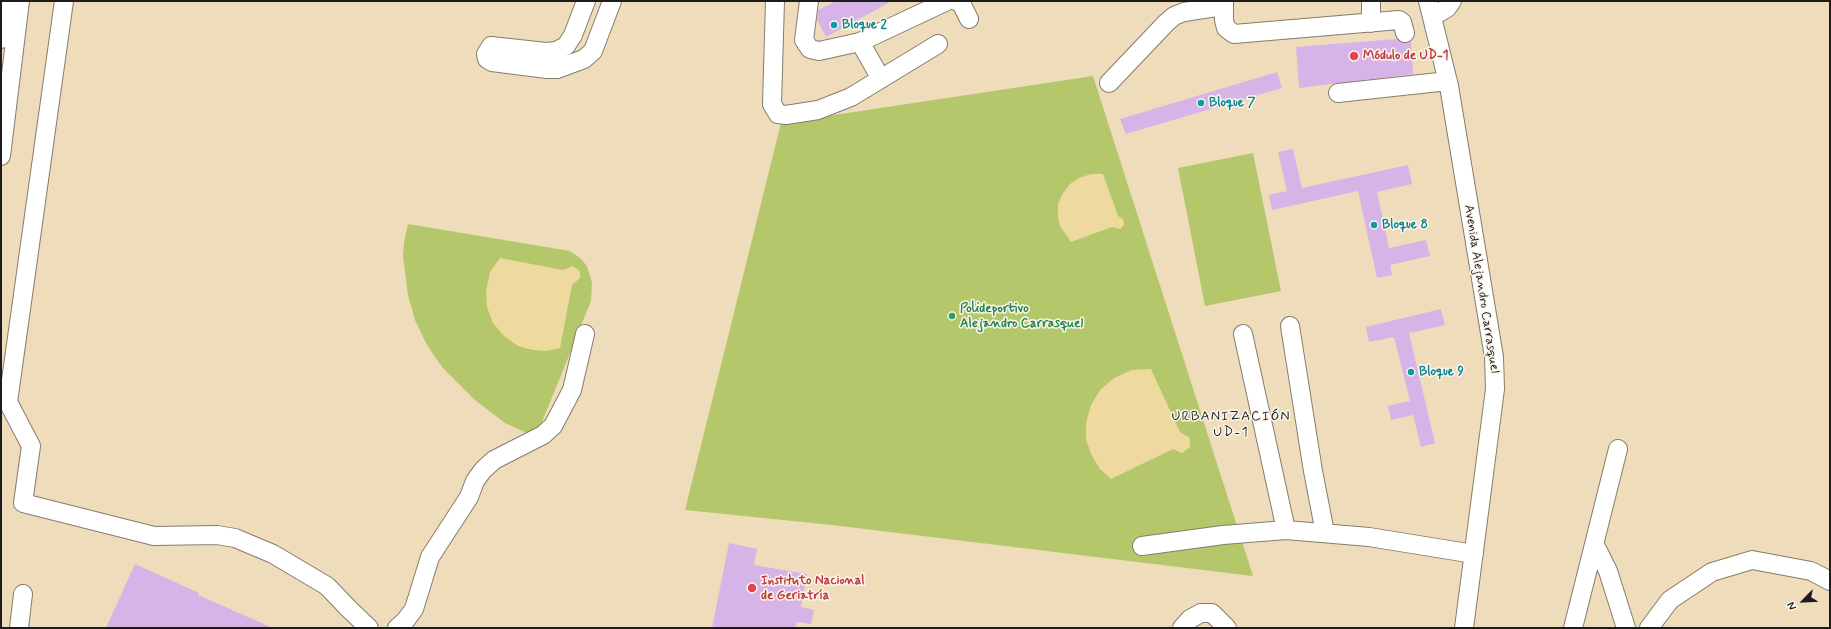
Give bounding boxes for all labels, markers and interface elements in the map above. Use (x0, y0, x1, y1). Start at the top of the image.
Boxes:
place label: Bloque 2 (842, 17, 887, 33)
marker: Bloque 2 (829, 20, 839, 30)
place label: Módulo de UD-1 (1363, 48, 1449, 64)
marker: Módulo de UD-1 (1348, 50, 1360, 62)
place label: Bloque 7 (1209, 95, 1255, 111)
marker: Bloque 7 (1196, 98, 1206, 108)
street label: Avenida Alejandro Carrasquel (1460, 204, 1502, 374)
place label: Bloque 8 (1382, 217, 1428, 233)
marker: Bloque 8 (1369, 220, 1379, 230)
place label: Polideportivo Alejandro Carrasquel (960, 301, 1083, 332)
marker: Polideportivo Alejandro Carrasquel (947, 311, 957, 321)
place label: Bloque 9 (1419, 364, 1464, 380)
marker: Bloque 9 (1406, 367, 1416, 377)
district label: URBANIZACIÓN UD-1 (1174, 409, 1288, 442)
place label: Instituto Nacional de Geriatría (761, 573, 865, 604)
north arrow (1783, 581, 1823, 621)
marker: Instituto Nacional de Geriatría (746, 582, 758, 594)
text: N (1784, 600, 1800, 612)

